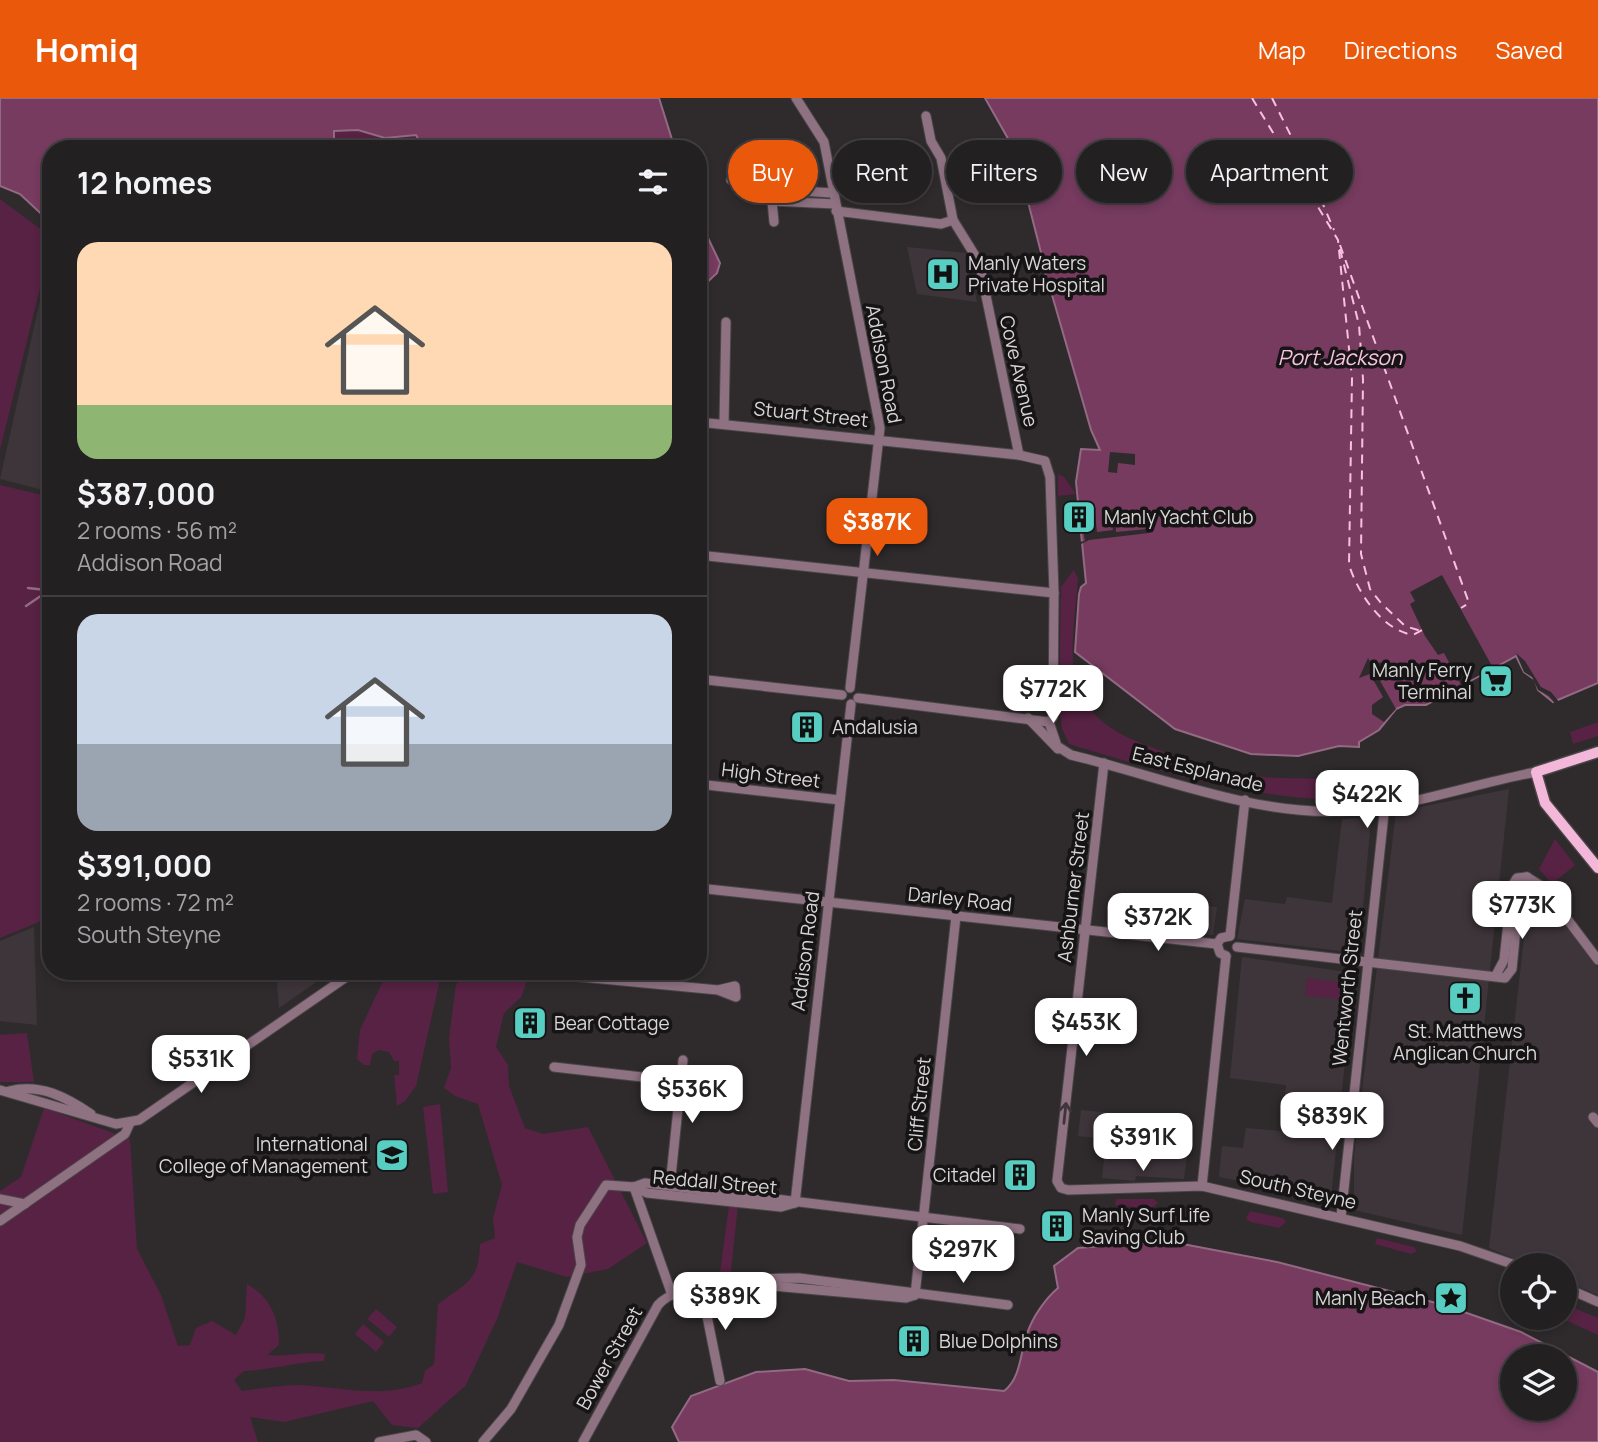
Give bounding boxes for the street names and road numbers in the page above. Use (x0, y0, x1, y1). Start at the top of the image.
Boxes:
street label: Addison Road (860, 302, 908, 426)
street label: Cove Avenue (994, 313, 1044, 429)
street label: Stuart Street (752, 395, 870, 433)
street label: East Esplanade (1130, 740, 1266, 798)
street label: High Street (720, 756, 822, 794)
street label: Ashburner Street (1051, 810, 1095, 964)
street label: Darley Road (907, 881, 1013, 917)
street label: Addison Road (785, 890, 825, 1012)
street label: Wentworth Street (1326, 909, 1368, 1067)
street label: Cliff Street (901, 1056, 937, 1152)
street label: South Steyne (1237, 1163, 1359, 1215)
street label: Reddall Street (652, 1164, 778, 1200)
street label: Bower Street (570, 1302, 648, 1414)

